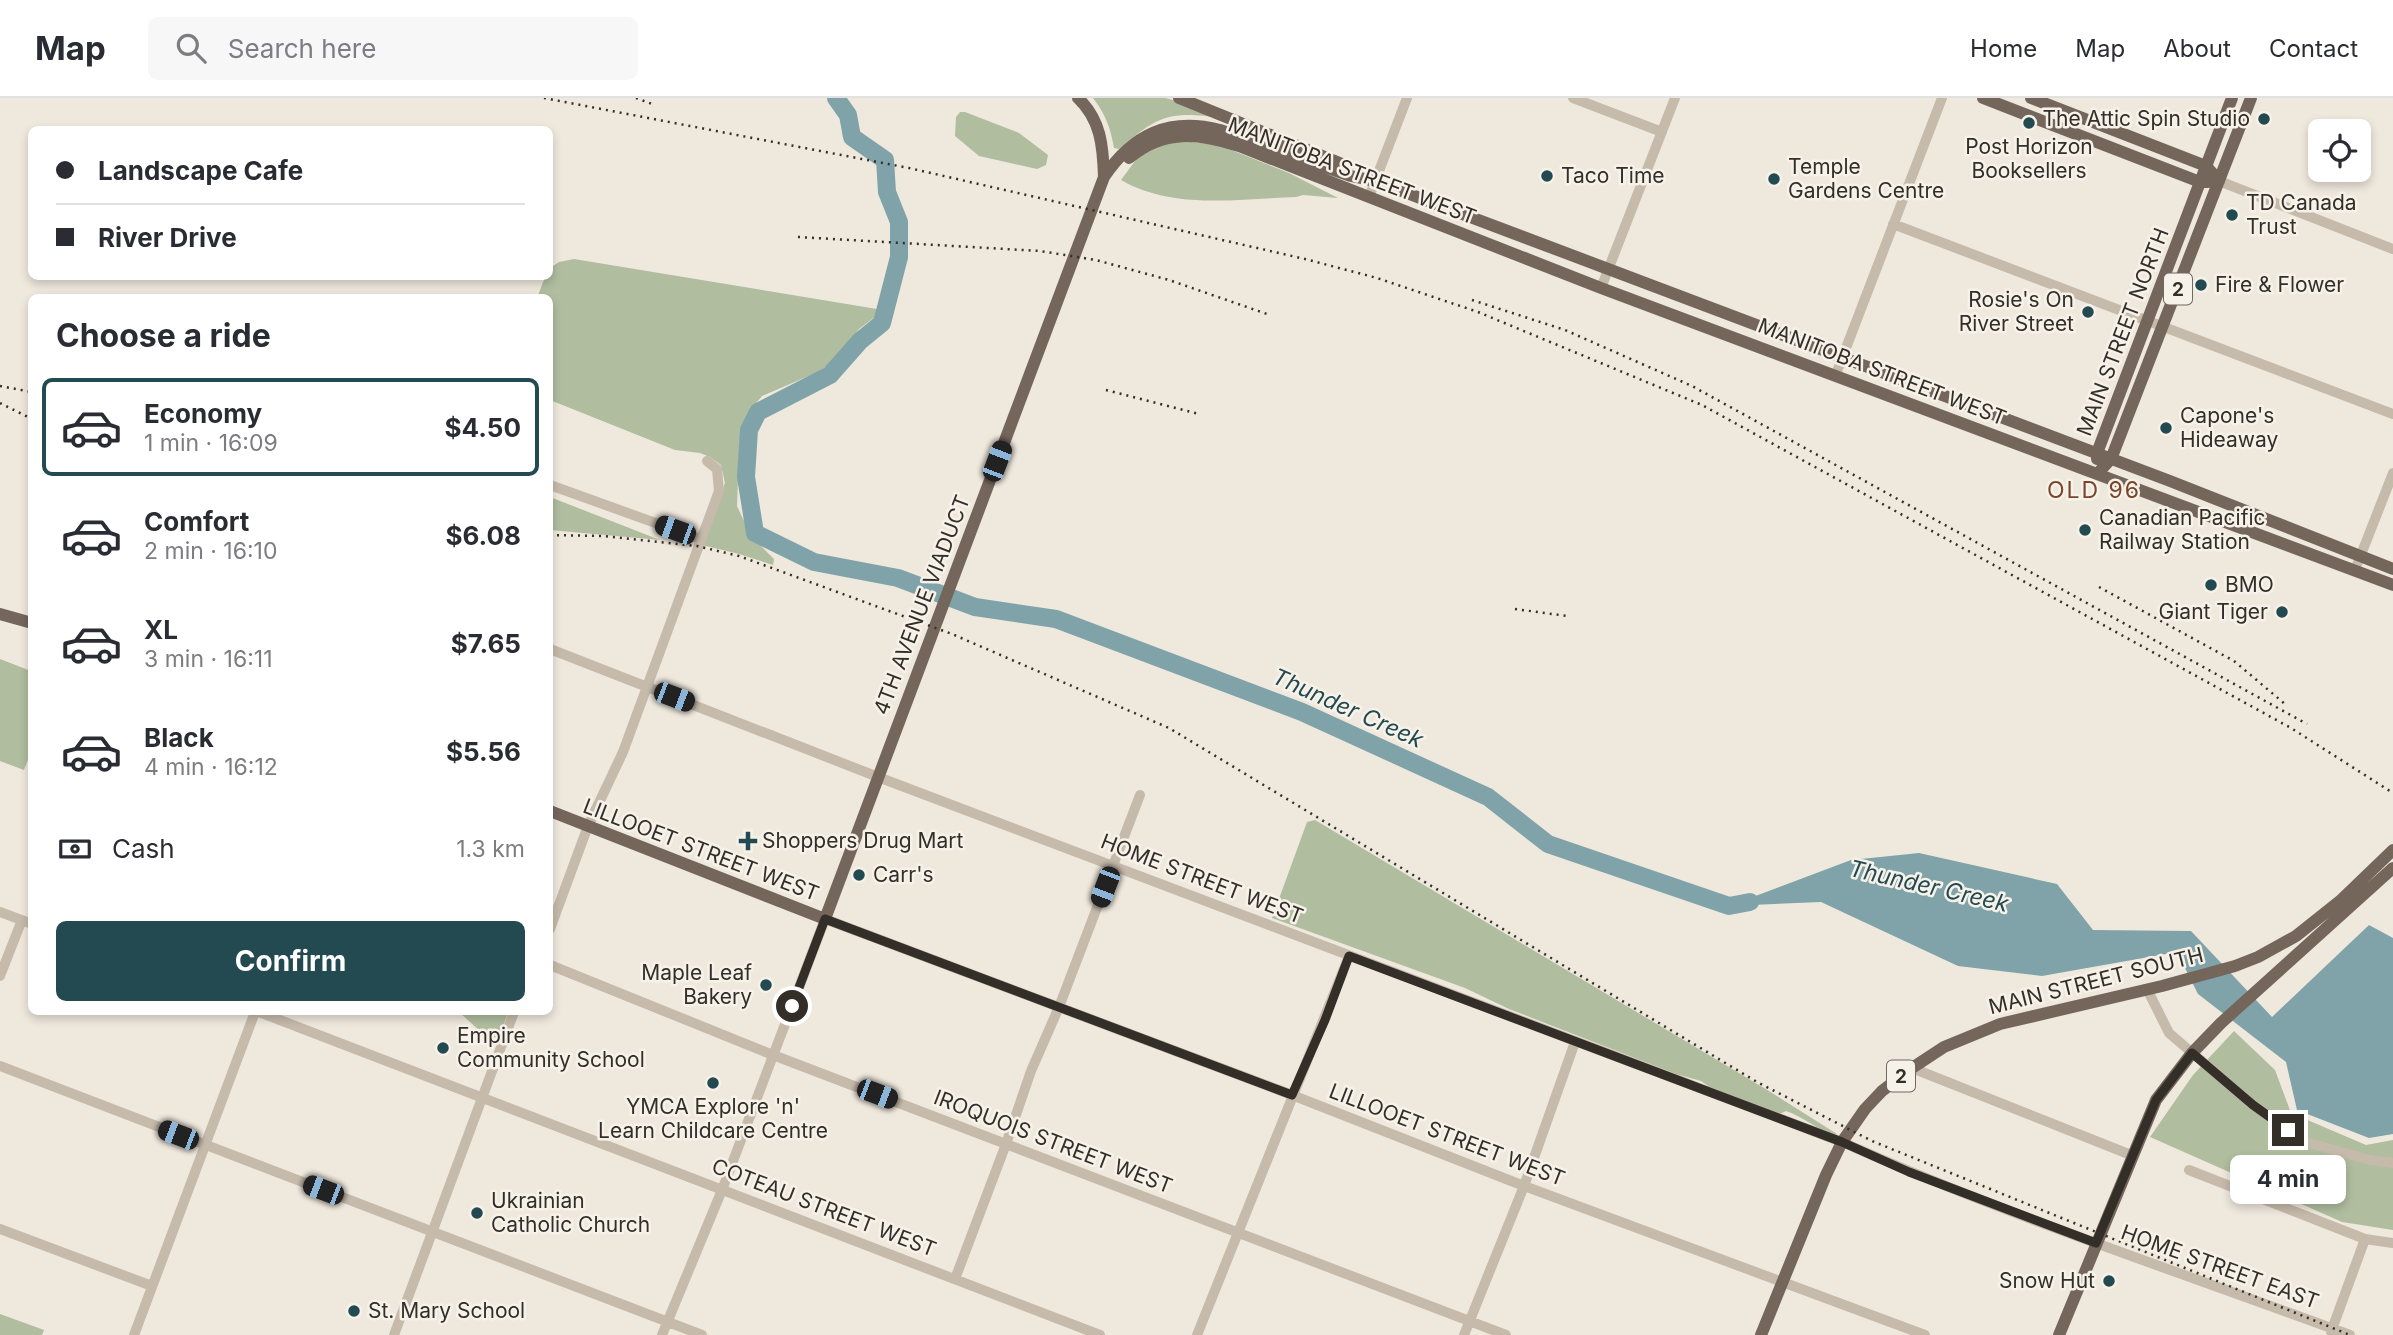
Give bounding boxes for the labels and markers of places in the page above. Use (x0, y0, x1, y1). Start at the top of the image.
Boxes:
place label: The Attic Spin Studio (2043, 106, 2250, 131)
marker: The Attic Spin Studio (2256, 111, 2272, 127)
marker: Post Horizon Booksellers (2021, 115, 2037, 131)
place label: Post Horizon Booksellers (1965, 134, 2093, 183)
place label: Temple Gardens Centre (1788, 154, 1944, 203)
place label: Taco Time (1561, 163, 1665, 188)
marker: Taco Time (1539, 168, 1555, 184)
marker: Temple Gardens Centre (1766, 171, 1782, 187)
place label: TD Canada Trust (2246, 190, 2357, 239)
marker: TD Canada Trust (2224, 207, 2240, 223)
place label: Fire & Flower (2215, 272, 2344, 297)
marker: Fire & Flower (2193, 277, 2209, 293)
place label: Rosie's On River Street (1959, 287, 2074, 336)
marker: Rosie's On River Street (2080, 304, 2096, 320)
place label: Capone's Hideaway (2180, 403, 2278, 452)
marker: Capone's Hideaway (2158, 420, 2174, 436)
place label: Canadian Pacific Railway Station (2099, 505, 2266, 554)
marker: Canadian Pacific Railway Station (2077, 522, 2093, 538)
place label: BMO (2225, 572, 2274, 597)
marker: BMO (2203, 577, 2219, 593)
place label: Giant Tiger (2159, 599, 2268, 624)
marker: Giant Tiger (2274, 604, 2290, 620)
place label: Shoppers Drug Mart (762, 828, 964, 853)
marker: Shoppers Drug Mart (740, 833, 756, 849)
place label: Carr's (873, 862, 934, 887)
marker: Carr's (851, 867, 867, 883)
place label: Maple Leaf Bakery (641, 960, 752, 1009)
marker: Maple Leaf Bakery (758, 977, 774, 993)
place label: Empire Community School (457, 1023, 645, 1072)
marker: Empire Community School (435, 1040, 451, 1056)
marker: YMCA Explore 'n' Learn Childcare Centre (705, 1075, 721, 1091)
place label: YMCA Explore 'n' Learn Childcare Centre (598, 1094, 828, 1143)
place label: Ukrainian Catholic Church (491, 1188, 650, 1237)
marker: Ukrainian Catholic Church (469, 1205, 485, 1221)
place label: Snow Hut (1999, 1268, 2095, 1293)
marker: Snow Hut (2101, 1273, 2117, 1289)
place label: St. Mary School (368, 1298, 525, 1323)
marker: St. Mary School (346, 1303, 362, 1319)

